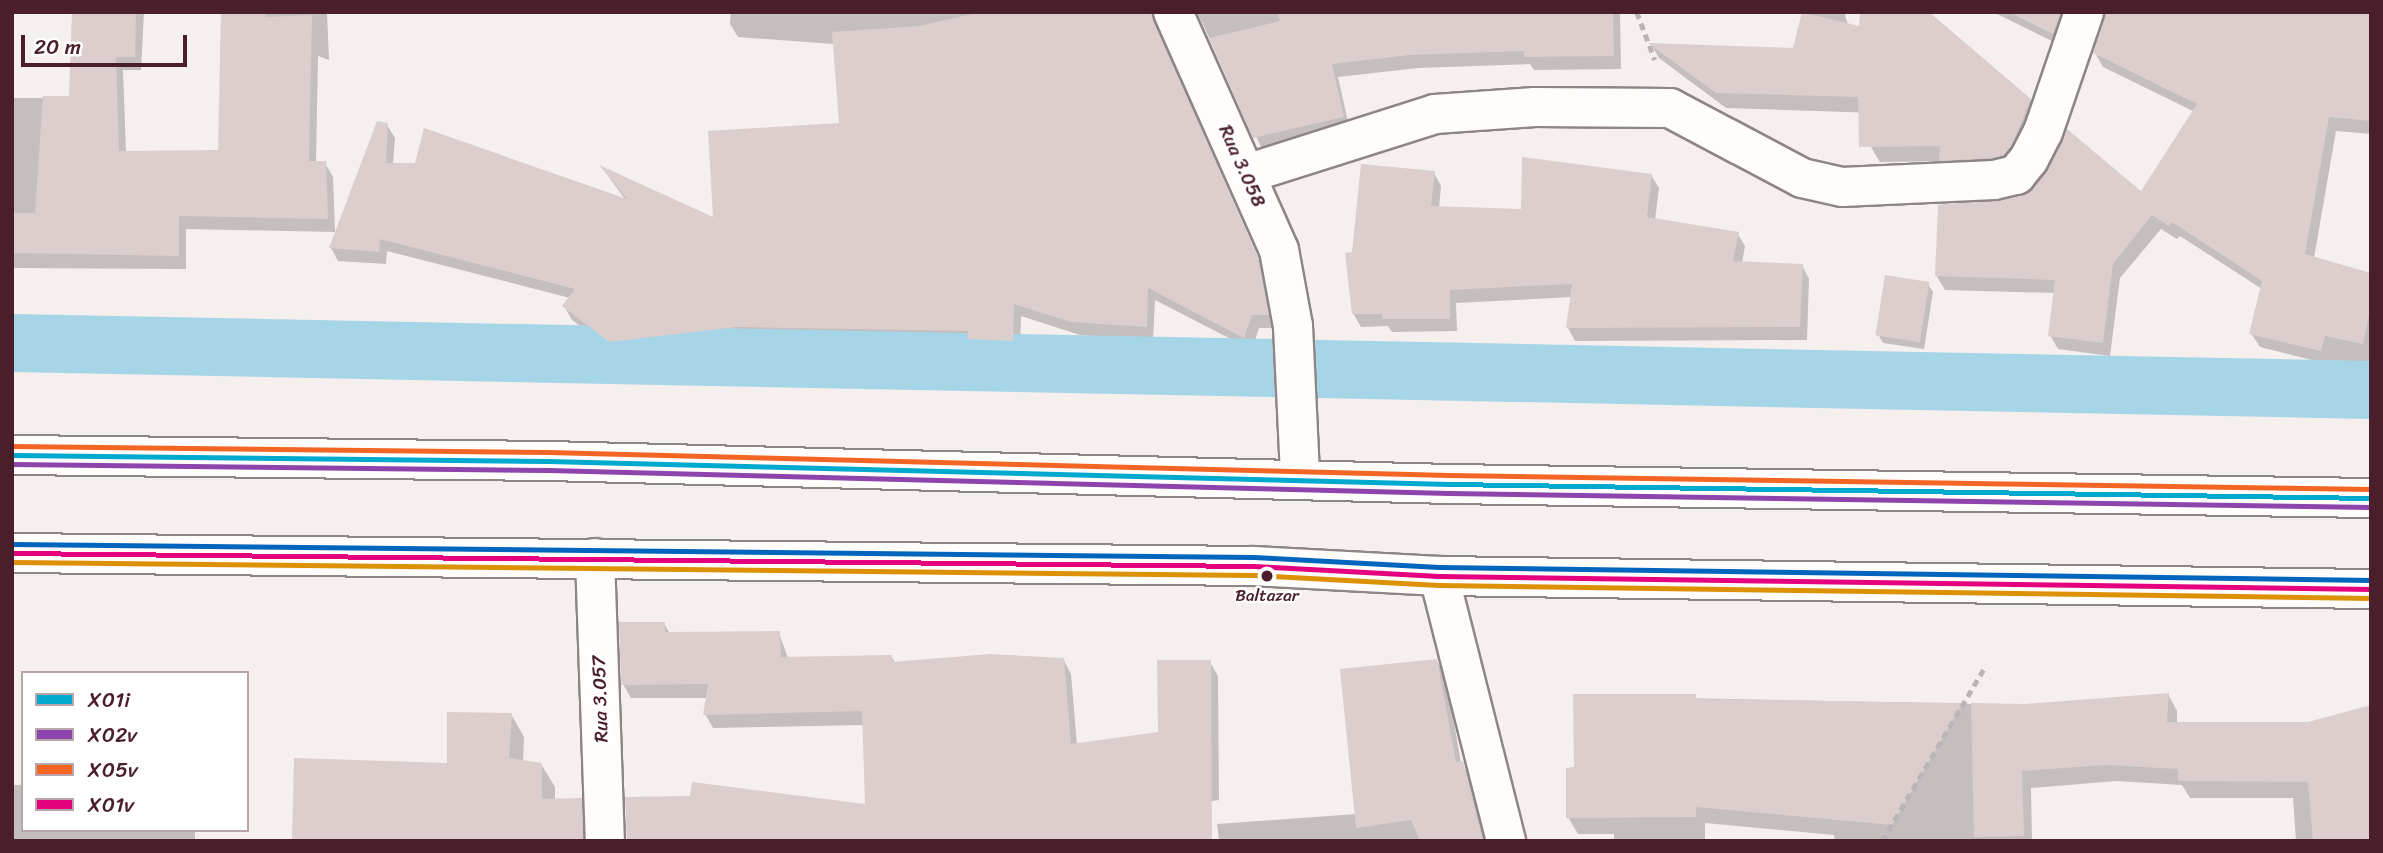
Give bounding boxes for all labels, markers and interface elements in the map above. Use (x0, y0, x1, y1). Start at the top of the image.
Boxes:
scale bar (24, 21, 191, 65)
text: 20 m (34, 28, 81, 66)
street label: Rua 3.058 (1214, 121, 1270, 211)
marker: Baltazar (1260, 569, 1274, 583)
place label: Baltazar (1235, 586, 1299, 606)
street label: Rua 3.057 (587, 655, 613, 743)
legend (21, 671, 248, 832)
text: X01i (88, 681, 130, 719)
text: X02v (88, 716, 137, 754)
text: X05v (88, 751, 138, 789)
text: X01v (88, 786, 134, 824)

